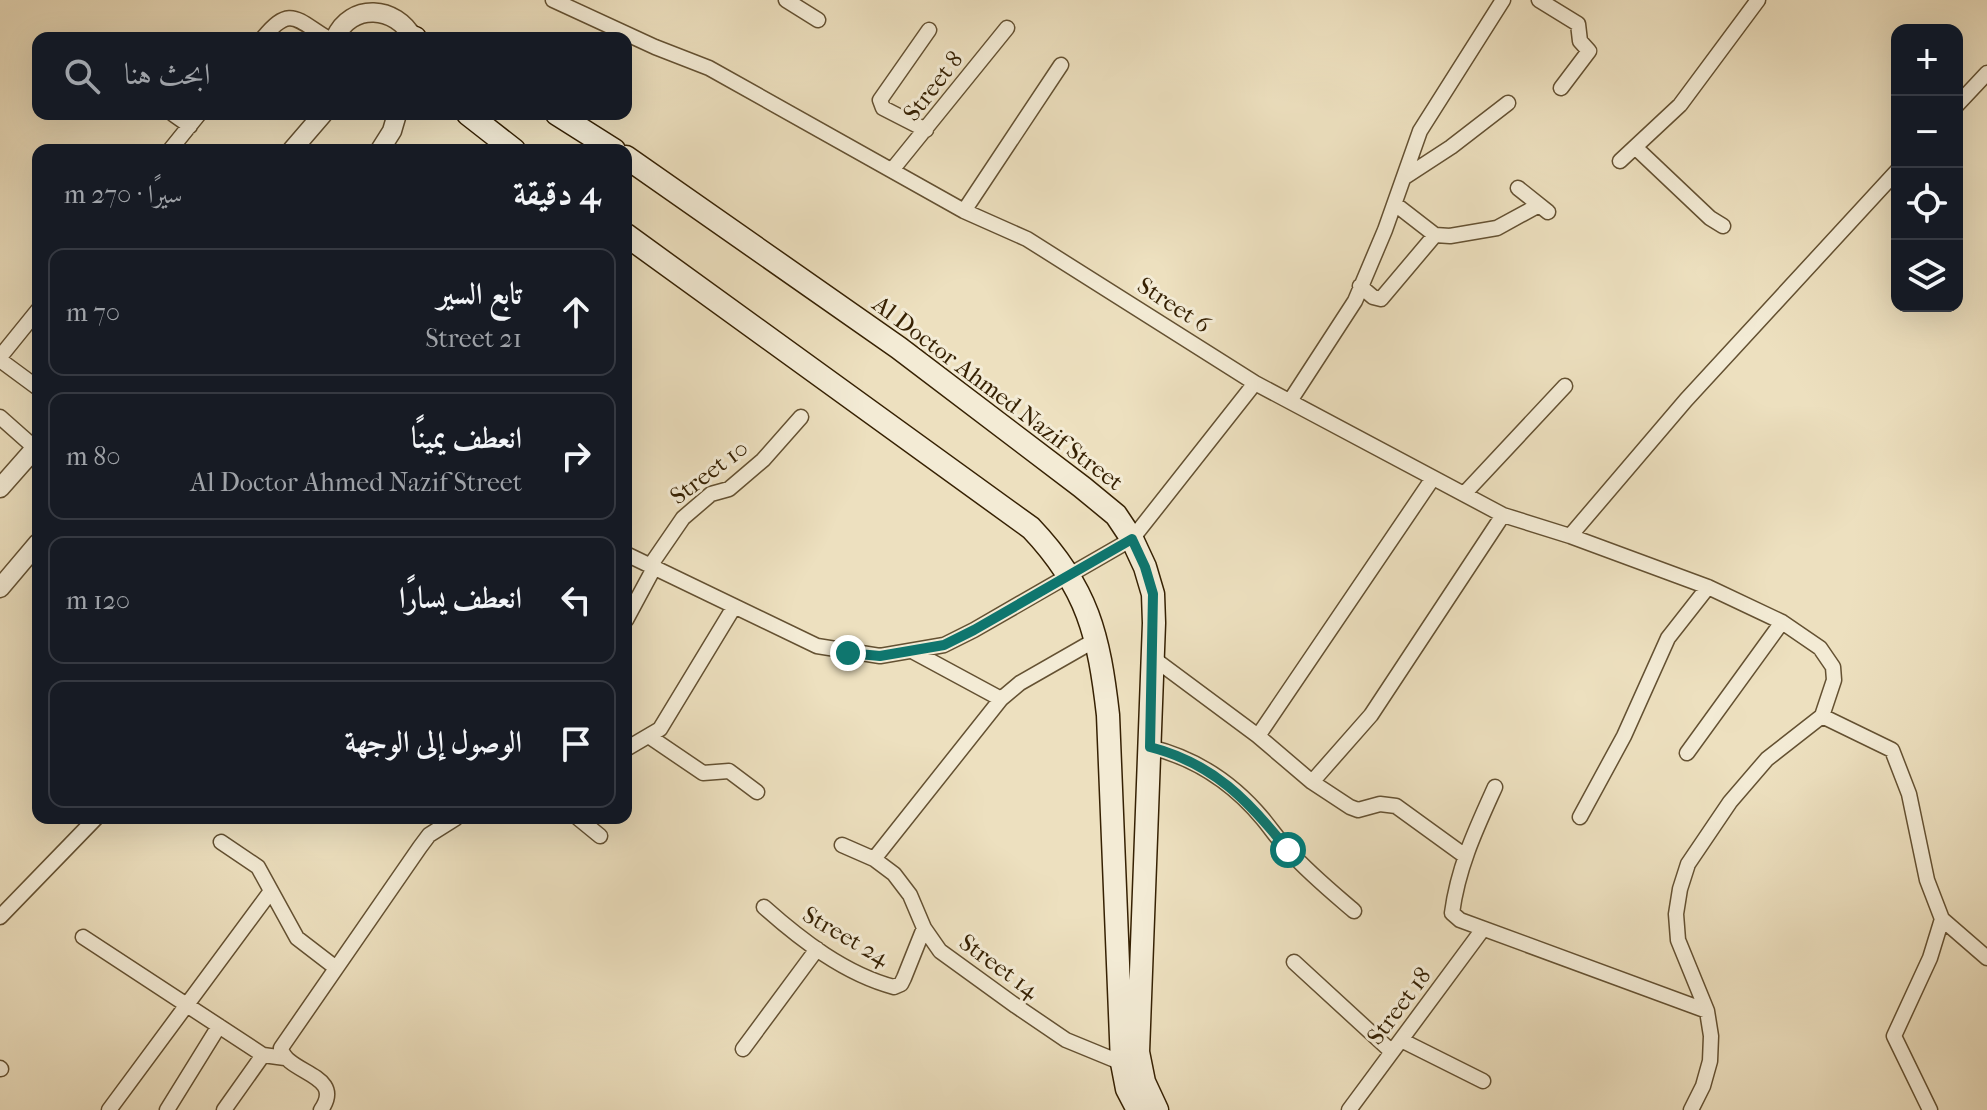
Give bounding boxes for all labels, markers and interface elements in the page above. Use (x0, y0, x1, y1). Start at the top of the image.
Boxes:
map controls (1891, 24, 1963, 312)
button: + (1891, 24, 1963, 96)
search box (32, 32, 632, 120)
street label: Street 8 (897, 46, 969, 126)
icon: search (60, 54, 104, 98)
text: ابحث هنا (124, 57, 210, 92)
button: − (1891, 96, 1963, 168)
button: locate (1891, 168, 1963, 240)
text: 4 دقيقة (513, 173, 600, 213)
text: سيرًا · 270 m (64, 179, 182, 210)
button: layers (1891, 240, 1963, 312)
street label: Street 6 (1132, 271, 1217, 339)
text: تابع السير (437, 277, 522, 312)
street label: Al Doctor Ahmed Nazif Street (866, 289, 1129, 497)
icon: ahead (554, 290, 598, 334)
text: 70 m (66, 297, 120, 328)
text: Street 21 (425, 323, 522, 354)
text: انعطف يمينًا (411, 421, 522, 456)
icon: right (554, 434, 598, 478)
street label: Street 10 (665, 434, 753, 510)
text: 80 m (66, 441, 121, 472)
text: Al Doctor Ahmed Nazif Street (190, 467, 522, 498)
icon: left (554, 578, 598, 622)
text: انعطف يسارًا (399, 581, 522, 616)
text: 120 m (66, 585, 130, 616)
route end (830, 635, 866, 671)
icon: arrive (554, 722, 598, 766)
text: الوصول إلى الوجهة (345, 725, 522, 760)
route start (1270, 832, 1306, 868)
street label: Street 24 (798, 900, 895, 972)
street label: Street 14 (954, 928, 1045, 1005)
street label: Street 18 (1361, 962, 1437, 1050)

